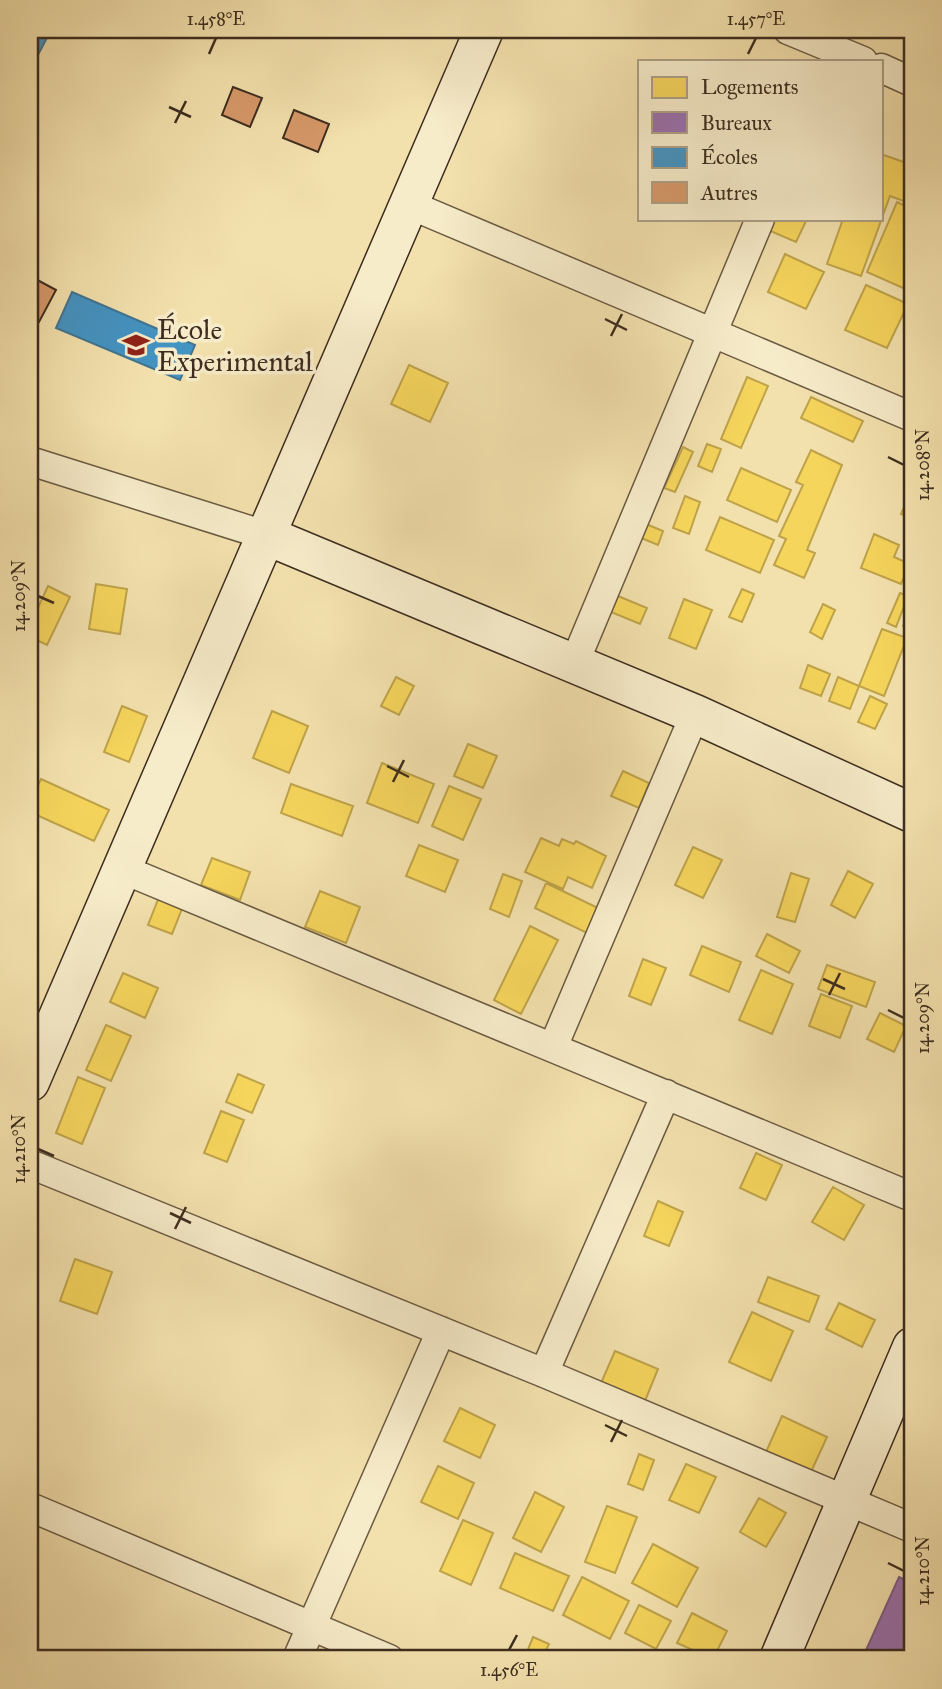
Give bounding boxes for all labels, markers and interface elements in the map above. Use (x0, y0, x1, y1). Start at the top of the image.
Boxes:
text: 1.458°E (187, 8, 245, 30)
text: 1.457°E (727, 8, 785, 30)
legend (638, 60, 883, 220)
text: Logements (701, 74, 798, 100)
text: Bureaux (701, 110, 773, 136)
text: Écoles (701, 143, 758, 170)
text: Autres (700, 180, 758, 206)
place label: École Experimental (157, 312, 313, 379)
school or university icon: École Experimental (121, 330, 151, 360)
text: 14.208°N (912, 429, 934, 501)
text: 14.209°N (8, 560, 30, 632)
text: 14.209°N (912, 982, 934, 1054)
text: 14.210°N (8, 1114, 30, 1184)
text: 14.210°N (912, 1536, 934, 1606)
text: 1.456°E (480, 1659, 538, 1681)

